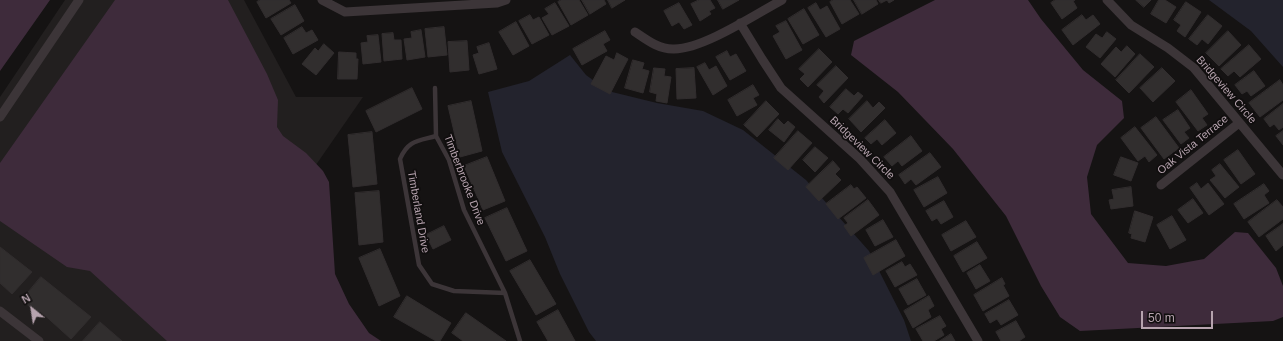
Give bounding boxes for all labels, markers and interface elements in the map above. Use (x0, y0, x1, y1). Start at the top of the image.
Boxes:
street label: Bridgeview Circle (1193, 54, 1259, 126)
street label: Oak Vista Terrace (1155, 112, 1231, 178)
street label: Bridgeview Circle (827, 114, 897, 182)
street label: Timberbrooke Drive (441, 133, 487, 227)
street label: Timberland Drive (404, 170, 432, 254)
north arrow (12, 289, 52, 329)
text: N (20, 291, 32, 306)
scale bar (1143, 303, 1215, 329)
text: 50 m (1148, 311, 1175, 325)

